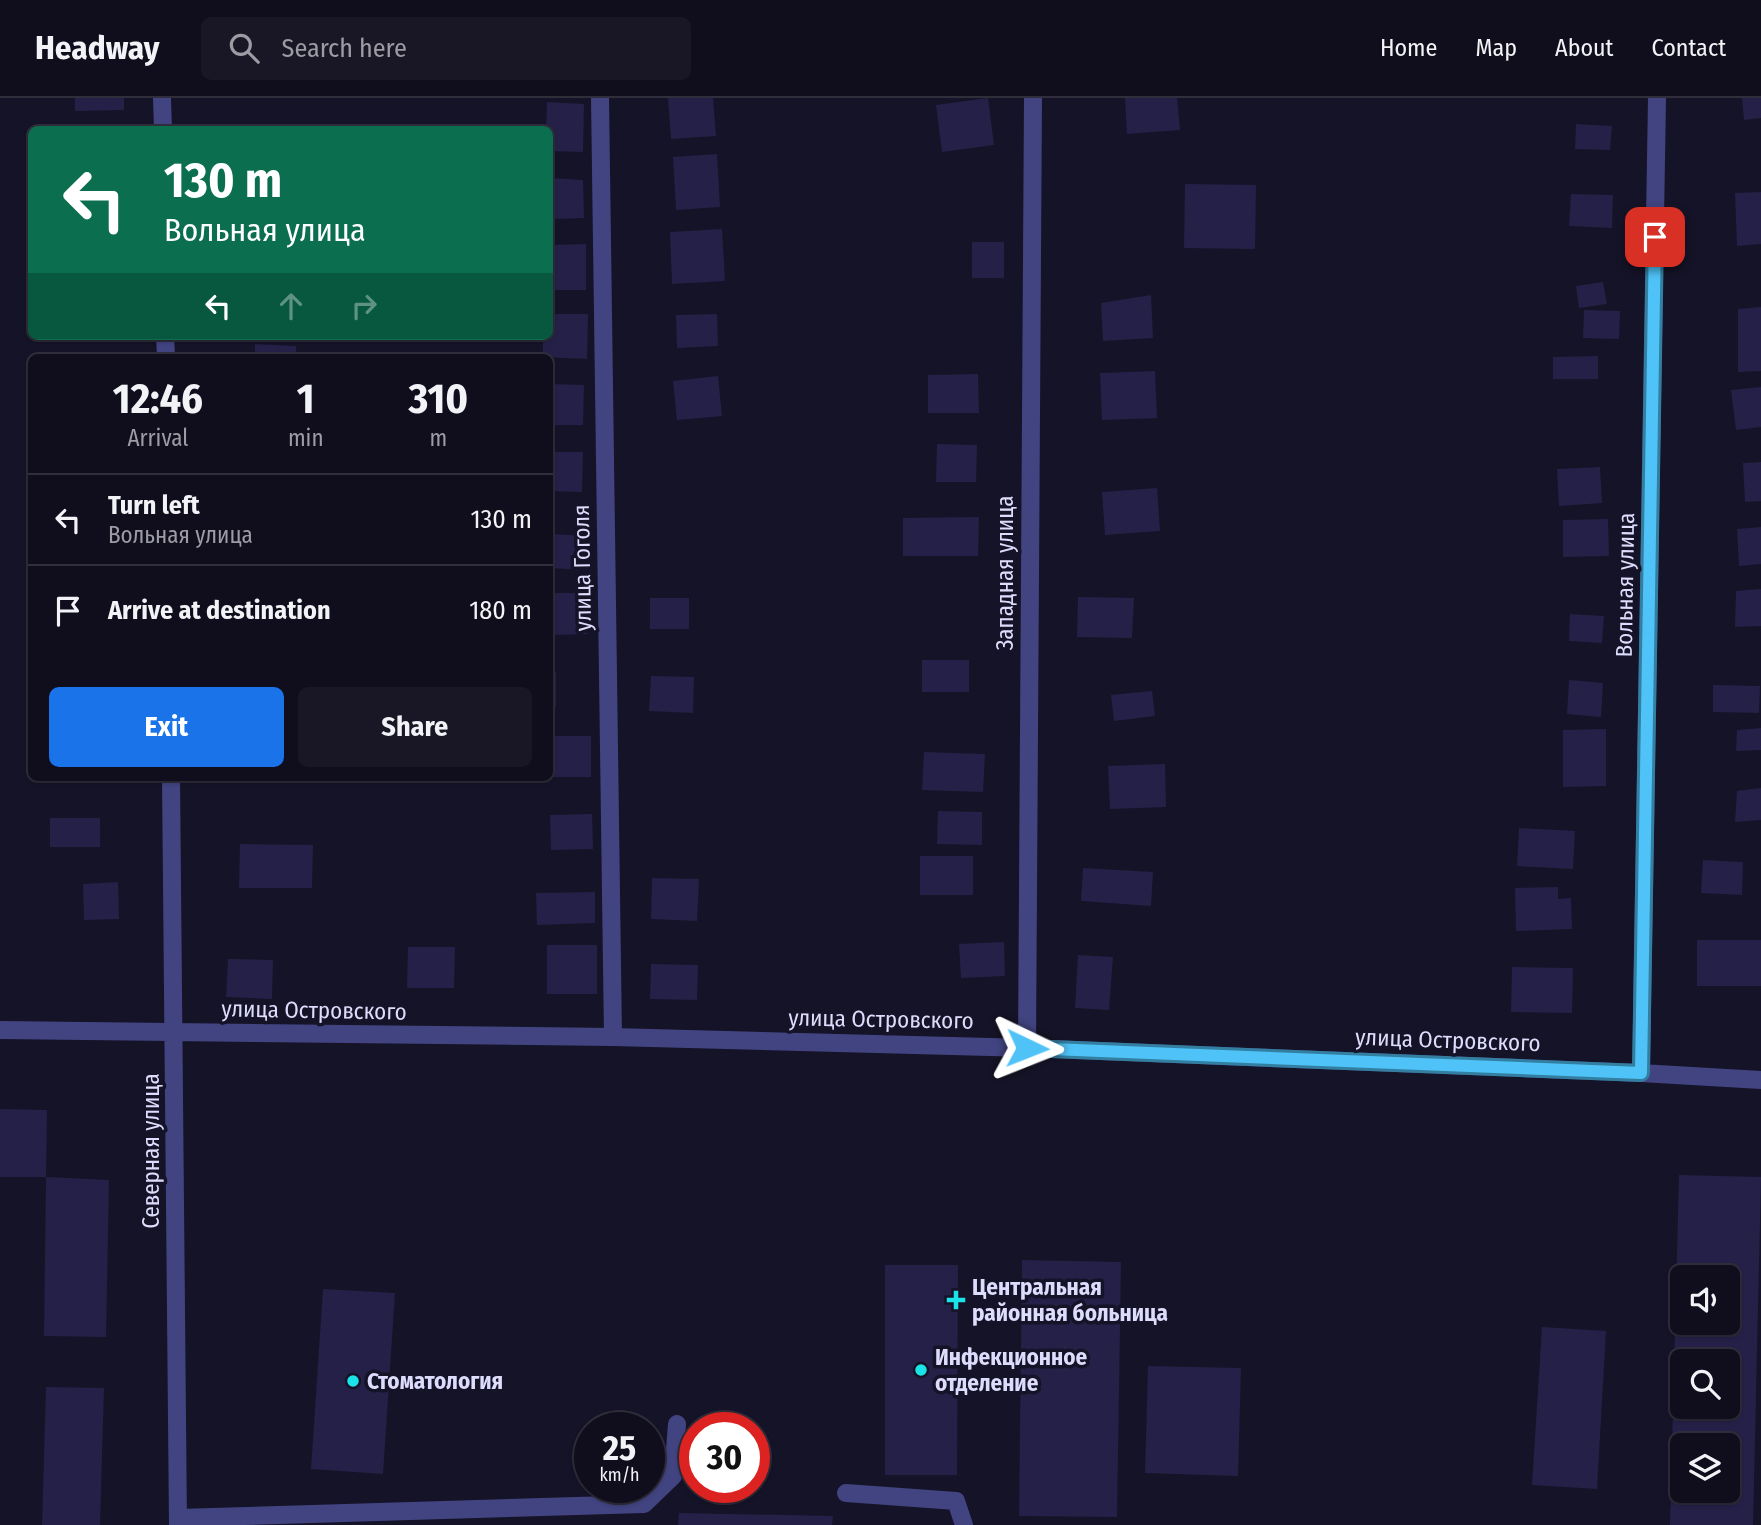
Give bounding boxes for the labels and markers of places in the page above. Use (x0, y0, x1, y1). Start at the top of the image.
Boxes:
pin (1625, 207, 1685, 267)
place label: Центральная районная больница (972, 1273, 1168, 1327)
marker: Центральная районная больница (946, 1290, 966, 1310)
place label: Инфекционное отделение (935, 1343, 1087, 1397)
marker: Инфекционное отделение (913, 1362, 929, 1378)
place label: Стоматология (367, 1367, 503, 1395)
marker: Стоматология (345, 1373, 361, 1389)

